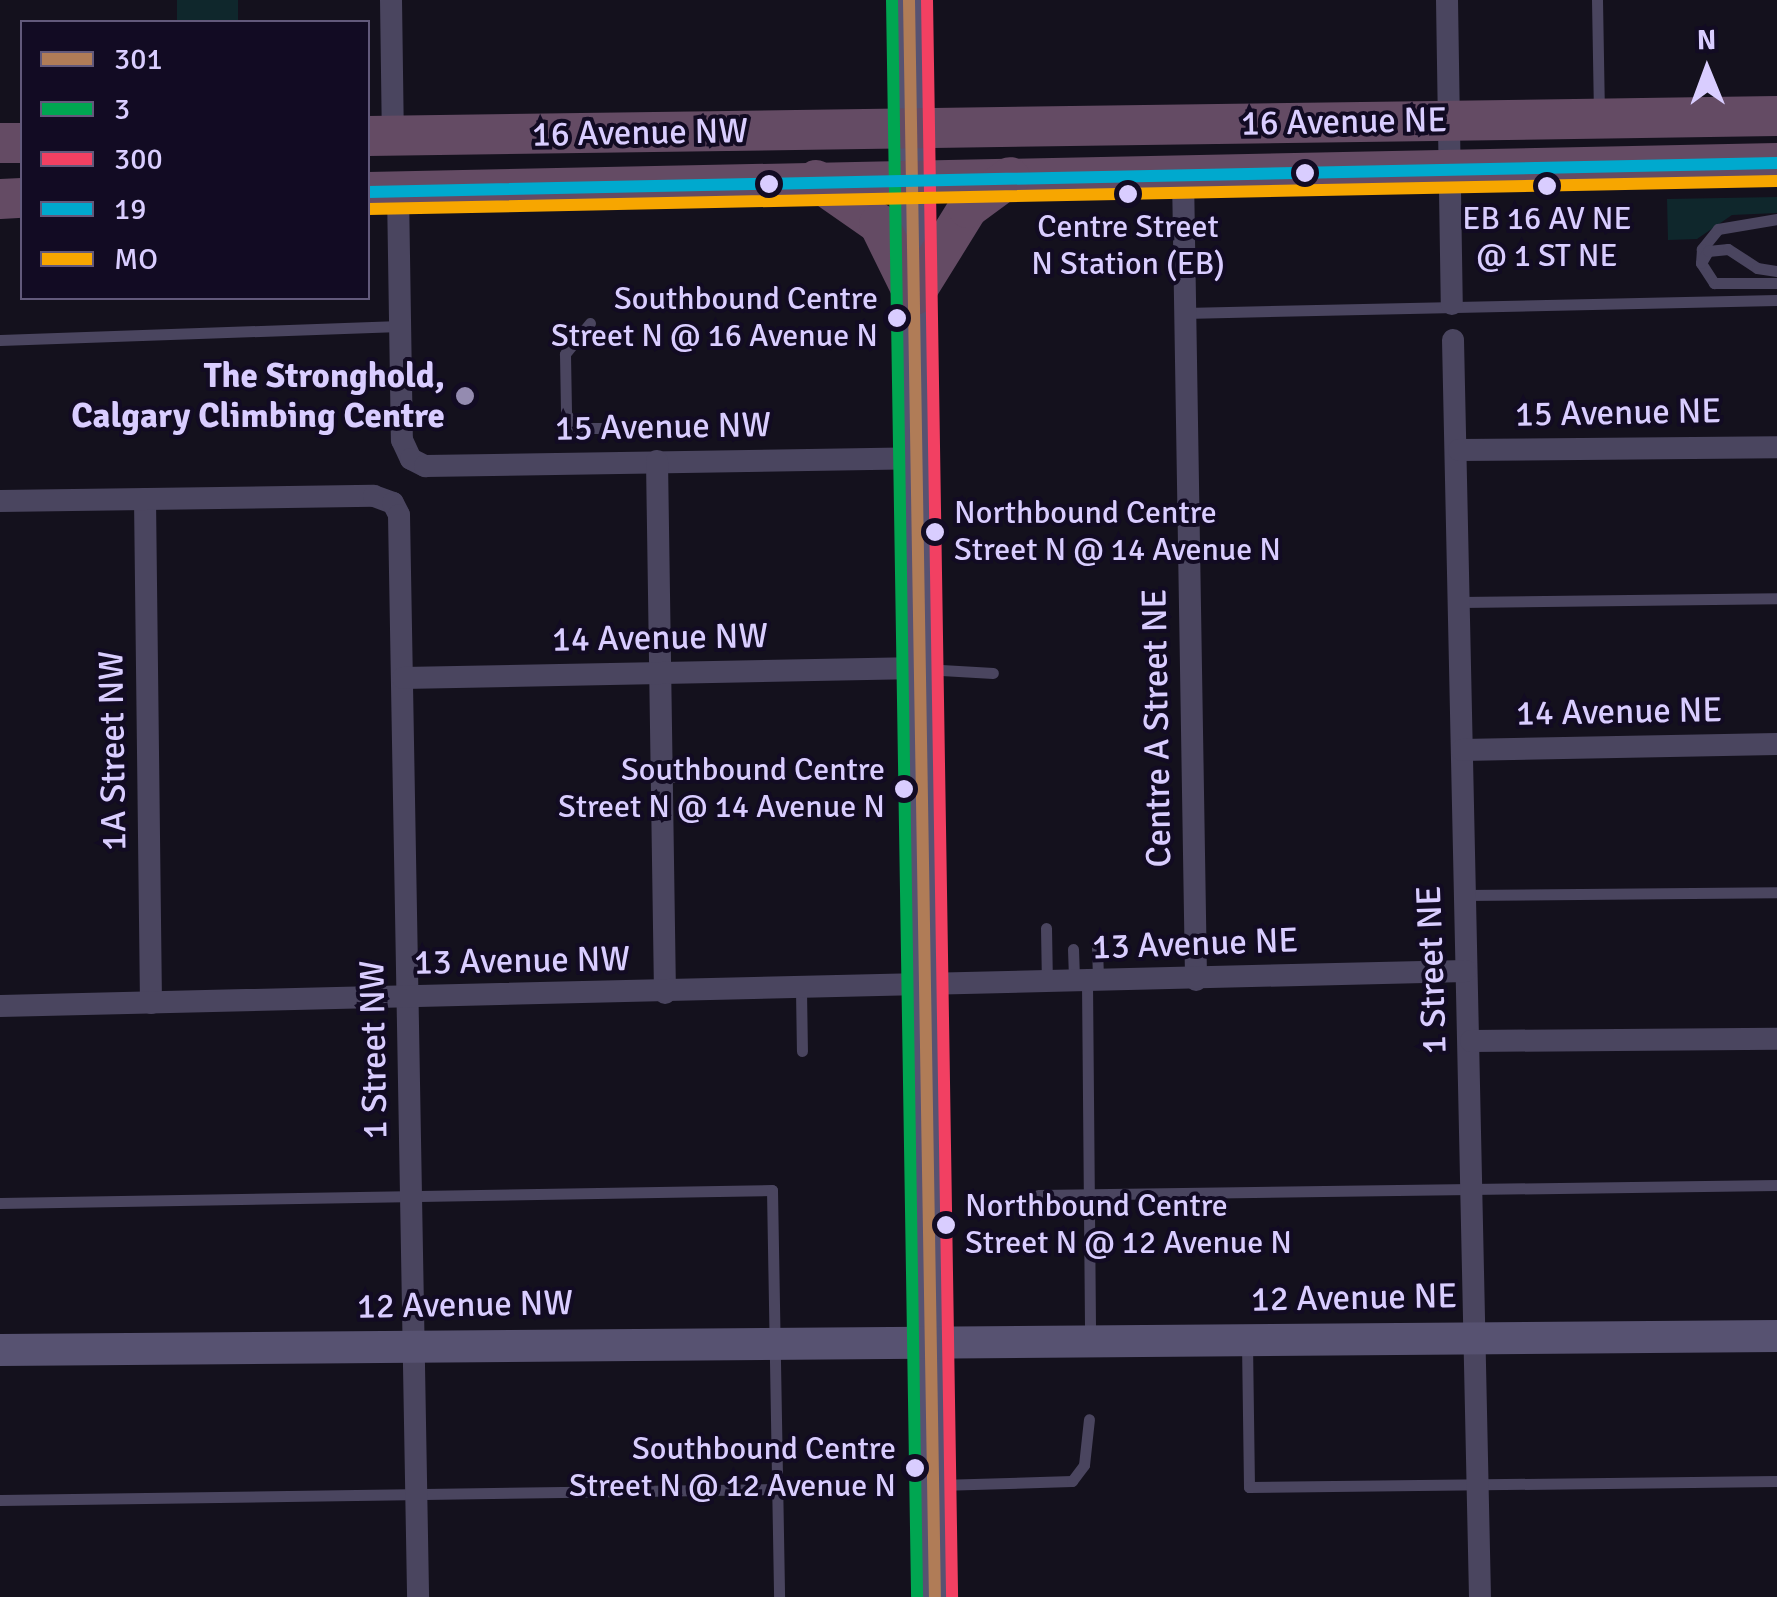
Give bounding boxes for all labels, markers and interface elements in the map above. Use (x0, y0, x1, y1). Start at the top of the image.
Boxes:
legend (20, 20, 370, 300)
north arrow (1657, 20, 1757, 120)
text: N (1696, 23, 1717, 57)
text: 301 (114, 41, 163, 78)
text: 3 (114, 91, 130, 128)
street label: 16 Avenue NE (1241, 99, 1447, 145)
street label: 16 Avenue NW (532, 110, 748, 156)
text: 300 (114, 141, 163, 178)
unlabelled marker (1295, 163, 1315, 183)
unlabelled marker (759, 174, 779, 194)
marker: EB 16 AV NE @ 1 ST NE (1537, 176, 1557, 196)
marker: Centre Street N Station (EB) (1118, 184, 1138, 204)
text: 19 (114, 191, 146, 228)
place label: EB 16 AV NE @ 1 ST NE (1462, 201, 1632, 276)
place label: Centre Street N Station (EB) (1031, 209, 1225, 284)
text: MO (114, 241, 158, 278)
place label: Southbound Centre Street N @ 16 Avenue N (551, 281, 878, 356)
marker: Southbound Centre Street N @ 16 Avenue N (887, 308, 907, 328)
place label: The Stronghold, Calgary Climbing Centre (71, 355, 445, 437)
marker: The Stronghold, Calgary Climbing Centre (454, 385, 476, 407)
street label: 15 Avenue NE (1515, 390, 1721, 436)
street label: 15 Avenue NW (555, 404, 771, 450)
place label: Northbound Centre Street N @ 14 Avenue N (954, 495, 1281, 570)
marker: Northbound Centre Street N @ 14 Avenue N (925, 522, 945, 542)
street label: Centre A Street NE (1134, 588, 1180, 868)
street label: 14 Avenue NW (552, 615, 768, 661)
street label: 1A Street NW (90, 650, 136, 852)
street label: 14 Avenue NE (1516, 689, 1722, 735)
place label: Southbound Centre Street N @ 14 Avenue N (558, 752, 885, 827)
marker: Southbound Centre Street N @ 14 Avenue N (894, 779, 914, 799)
street label: 1 Street NE (1408, 885, 1456, 1055)
street label: 13 Avenue NE (1091, 919, 1299, 969)
street label: 13 Avenue NW (414, 938, 630, 984)
street label: 1 Street NW (351, 960, 397, 1140)
place label: Northbound Centre Street N @ 12 Avenue N (965, 1188, 1292, 1263)
marker: Northbound Centre Street N @ 12 Avenue N (936, 1215, 956, 1235)
street label: 12 Avenue NE (1251, 1275, 1457, 1321)
street label: 12 Avenue NW (357, 1282, 573, 1328)
place label: Southbound Centre Street N @ 12 Avenue N (569, 1431, 896, 1506)
marker: Southbound Centre Street N @ 12 Avenue N (905, 1458, 925, 1478)

